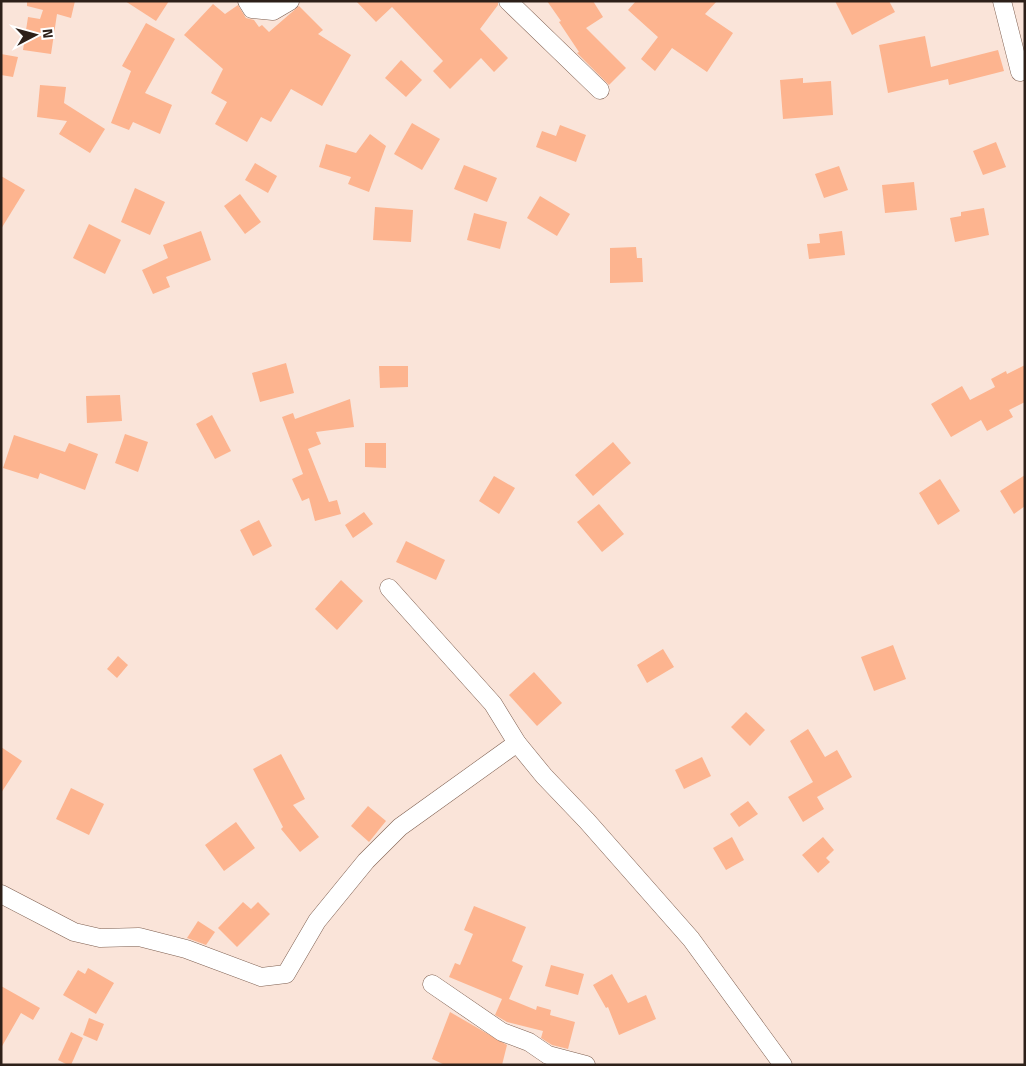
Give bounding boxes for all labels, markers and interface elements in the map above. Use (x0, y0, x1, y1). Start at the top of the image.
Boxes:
north arrow (10, 10, 60, 60)
text: N (37, 28, 59, 40)

